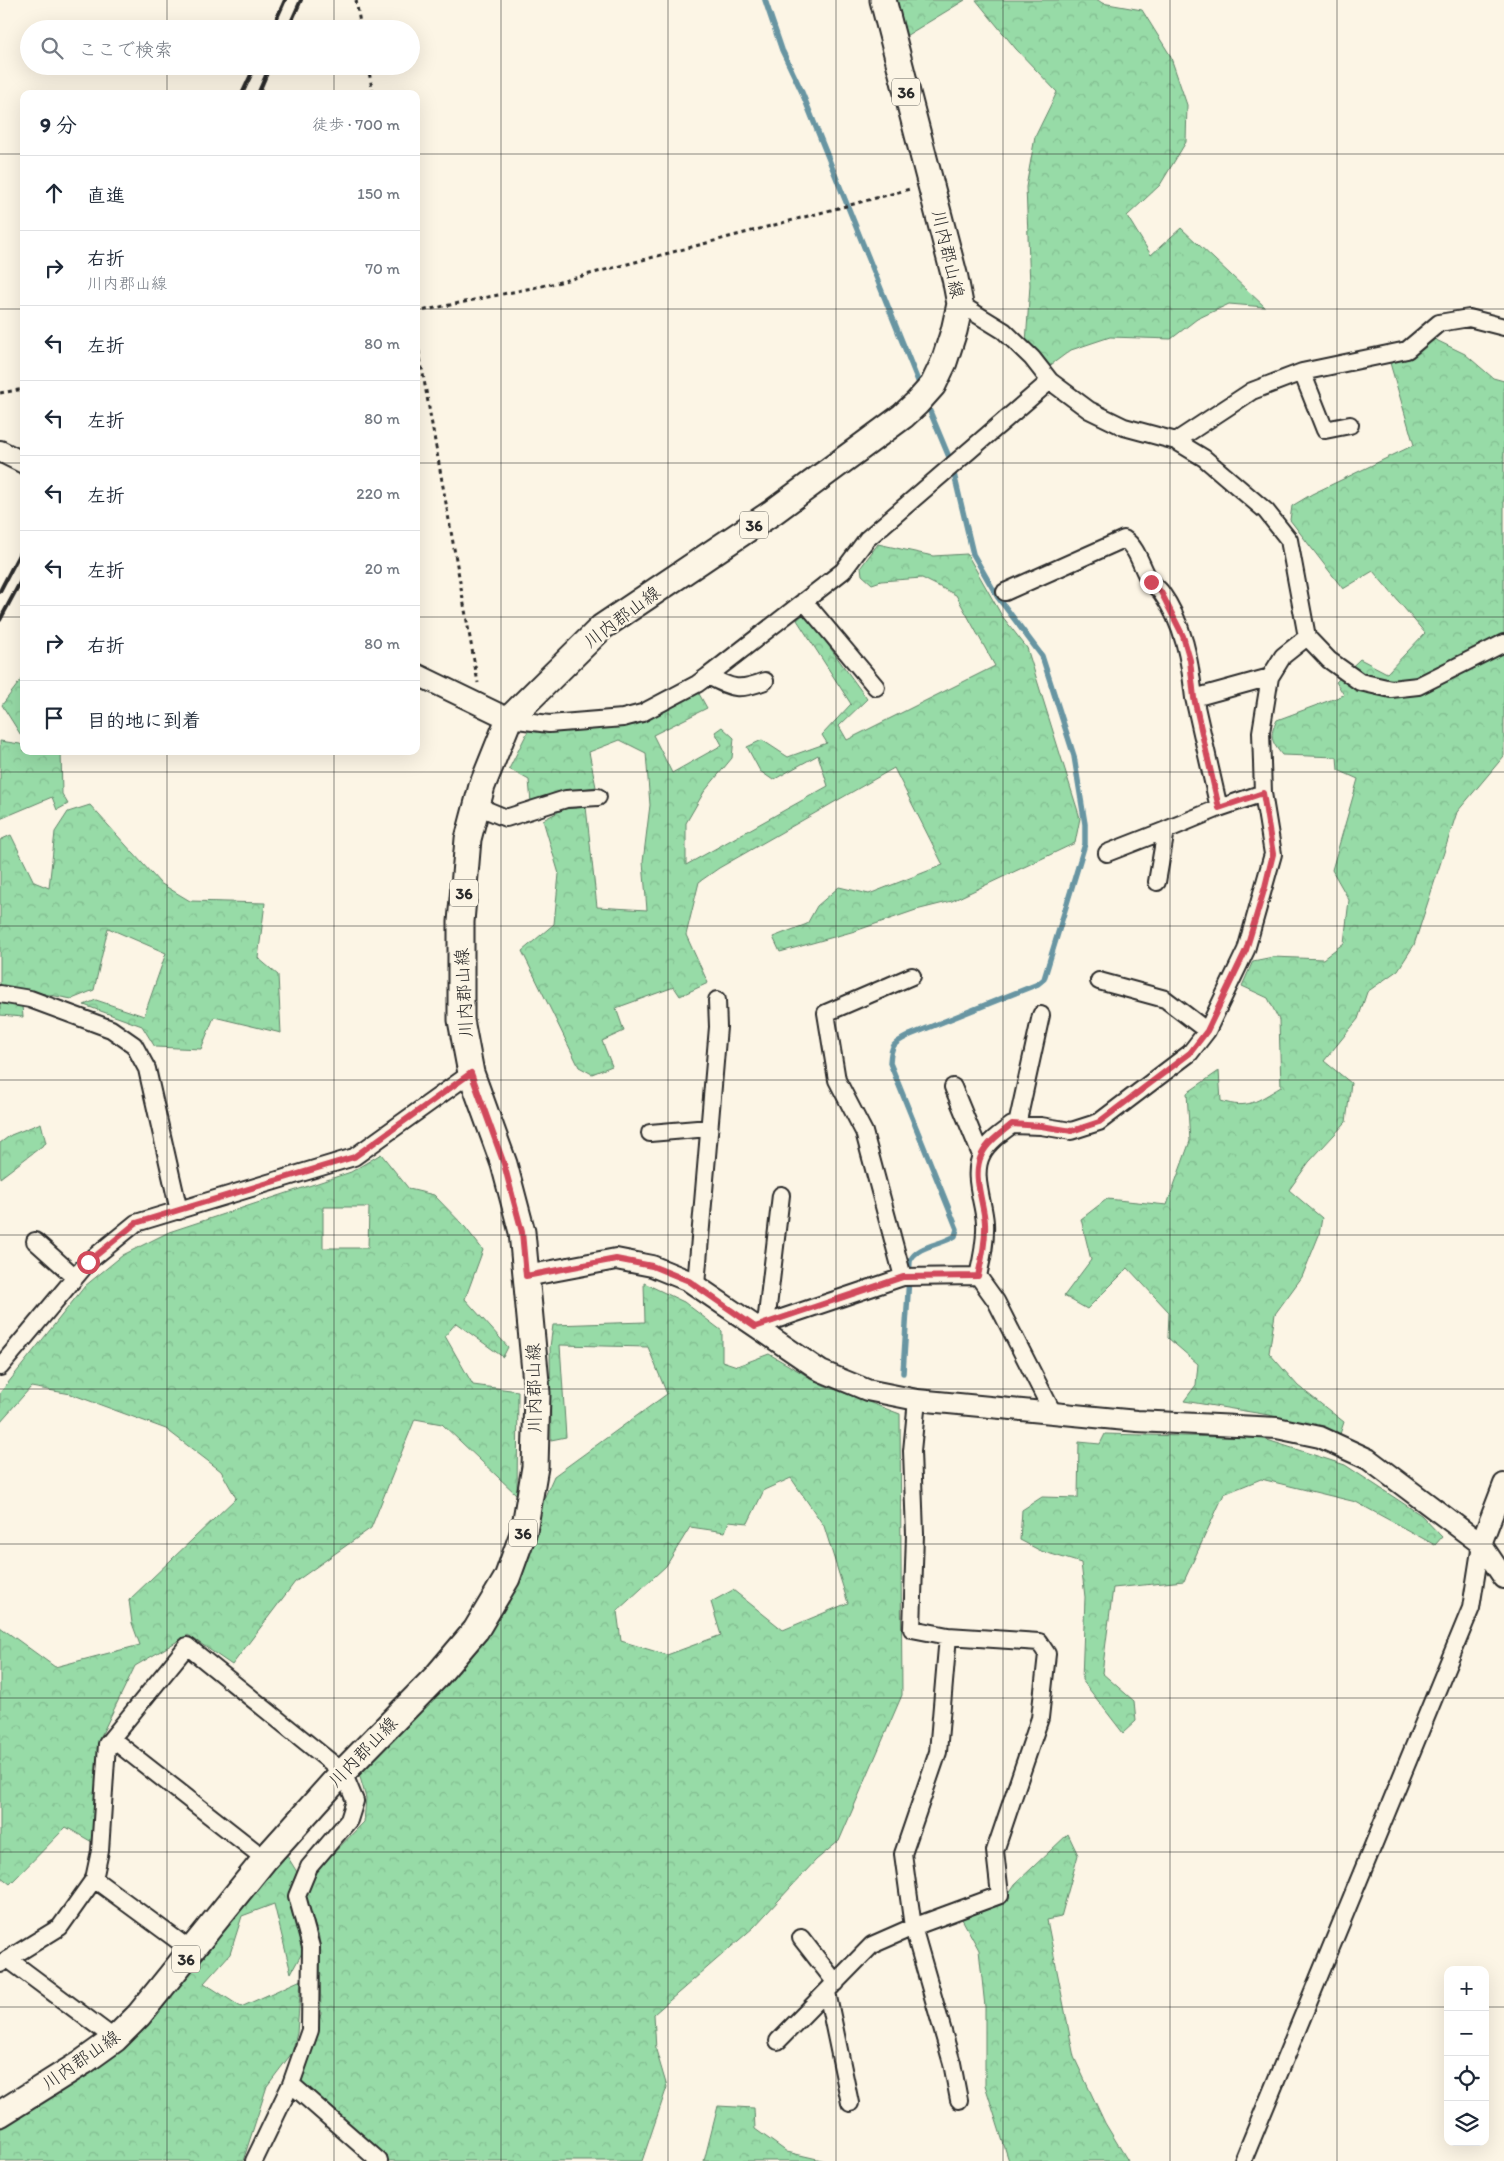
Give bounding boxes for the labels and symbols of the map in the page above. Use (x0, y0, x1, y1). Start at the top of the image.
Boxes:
road number: 36 (892, 78, 920, 105)
street label: 川内郡山線 (927, 208, 969, 300)
road number: 36 (740, 512, 768, 538)
route end (1140, 571, 1163, 594)
street label: 川内郡山線 (579, 581, 665, 653)
road number: 36 (450, 880, 478, 906)
street label: 川内郡山線 (451, 947, 477, 1039)
route start (77, 1251, 100, 1274)
street label: 川内郡山線 (522, 1343, 546, 1433)
road number: 36 (509, 1520, 537, 1546)
street label: 川内郡山線 (324, 1712, 402, 1792)
road number: 36 (172, 1946, 200, 1972)
street label: 川内郡山線 (38, 2025, 124, 2095)

